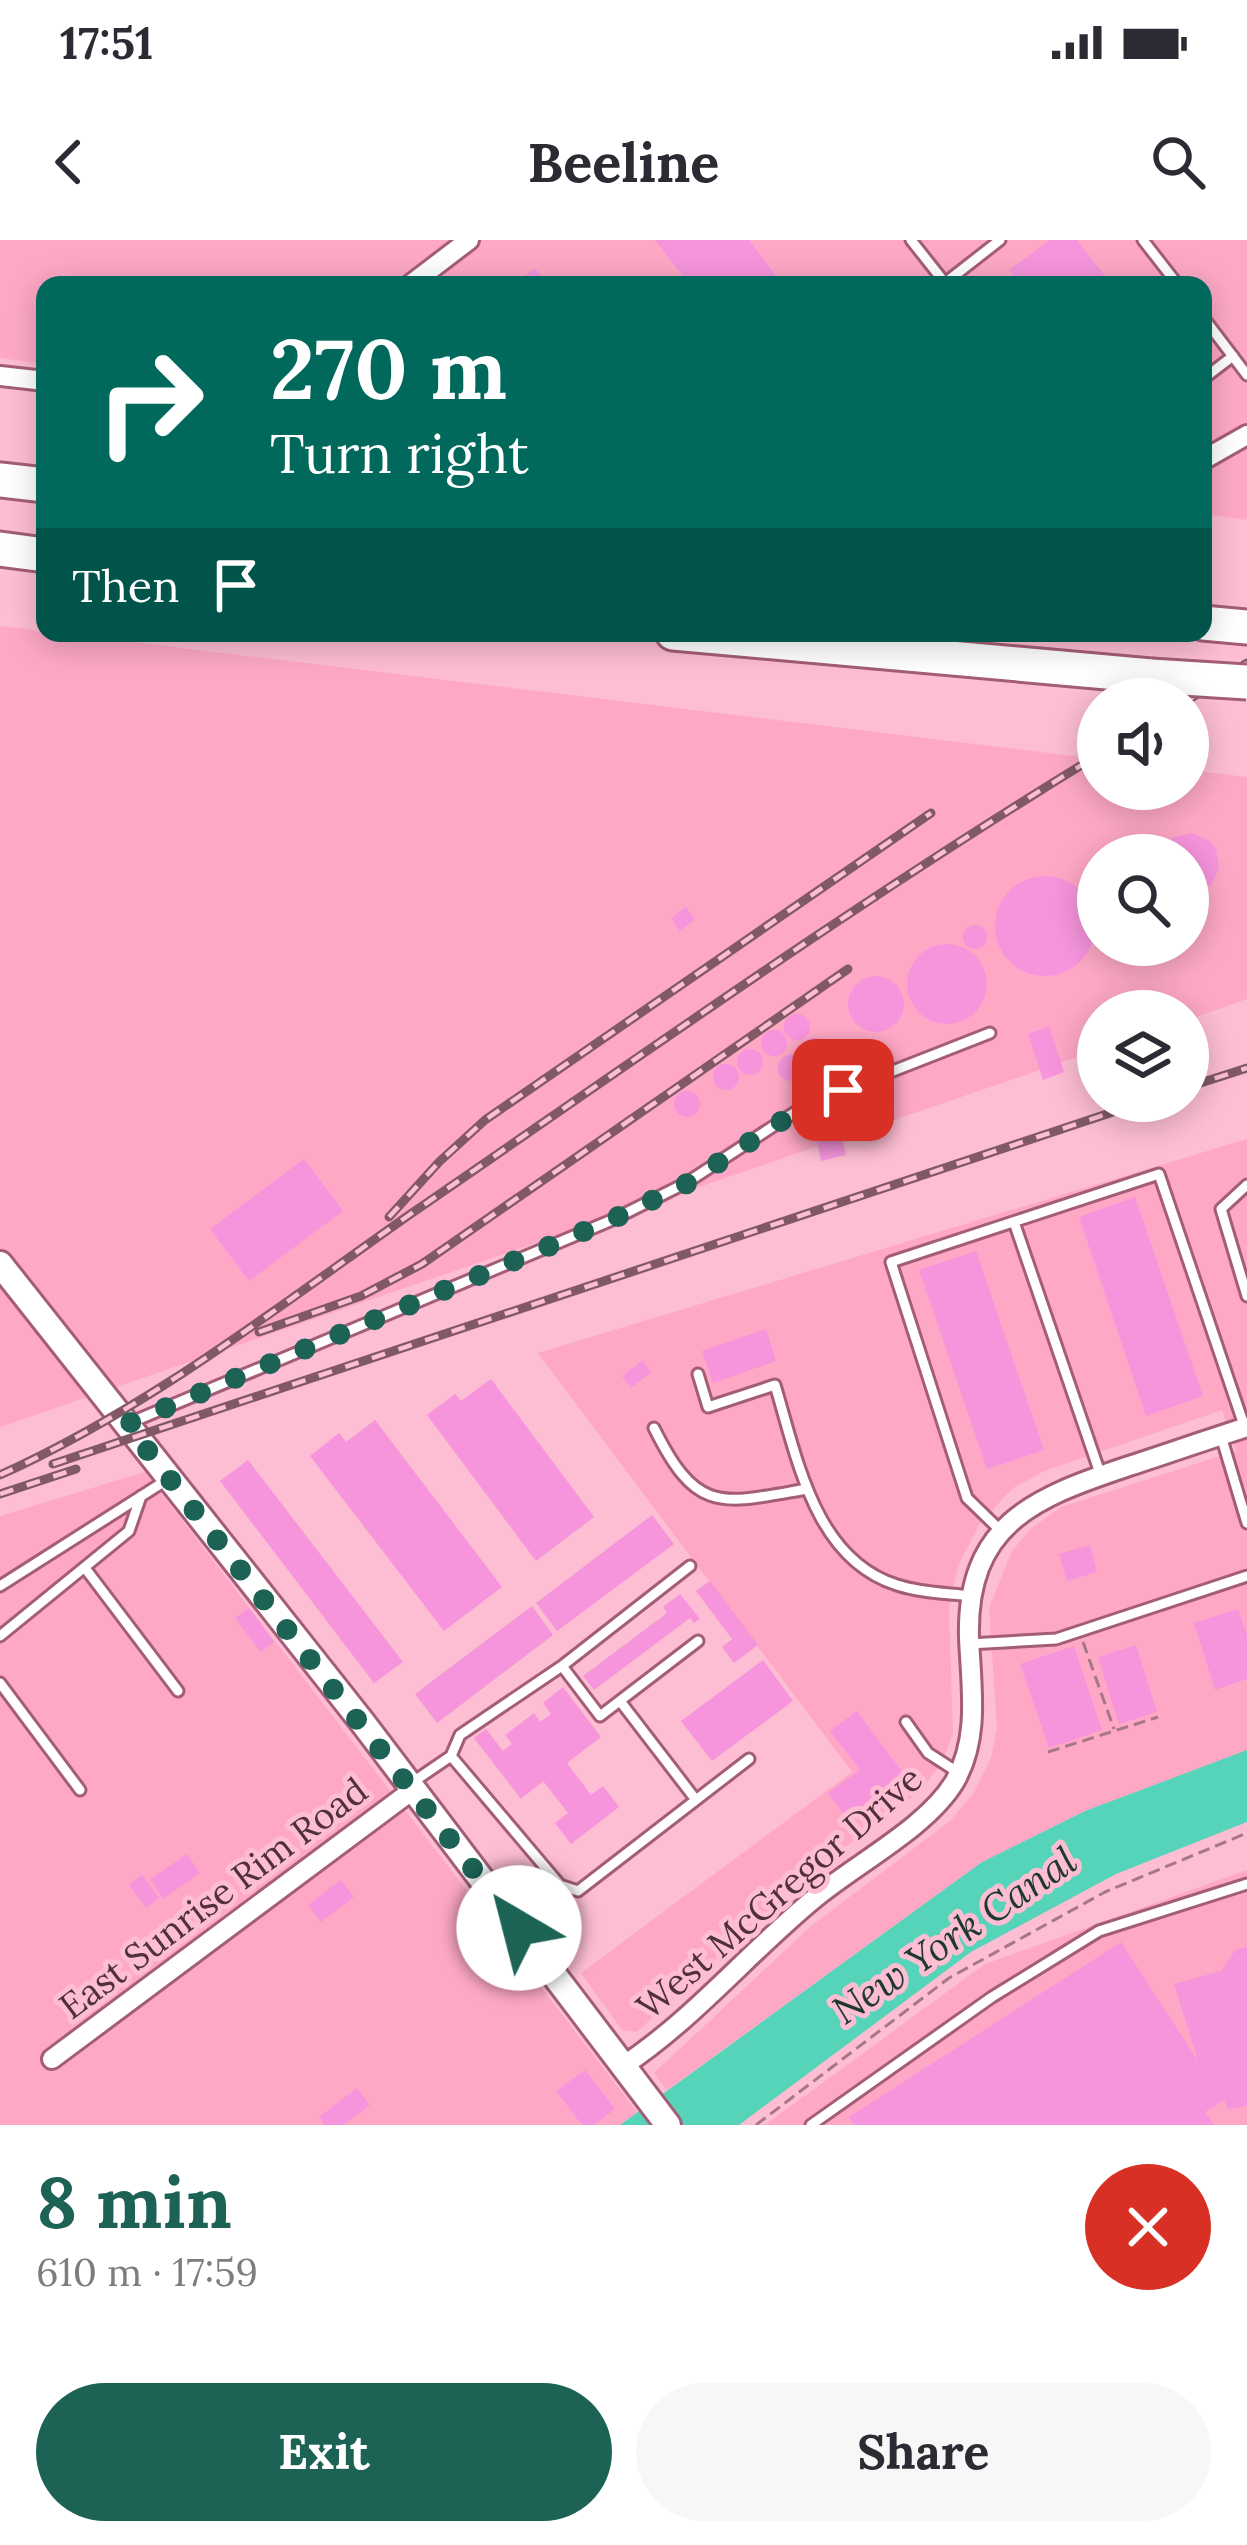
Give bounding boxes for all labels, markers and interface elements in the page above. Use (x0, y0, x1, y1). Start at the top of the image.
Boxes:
text: 17:51 (60, 14, 153, 71)
text: Beeline (528, 128, 719, 197)
icon: back (36, 129, 102, 195)
icon: search (1145, 129, 1211, 195)
text: 270 m (270, 314, 507, 422)
icon: right (72, 324, 228, 480)
text: Turn right (270, 419, 529, 488)
icon: arrive (203, 552, 269, 618)
text: Then (72, 557, 179, 614)
map controls (1077, 678, 1209, 1122)
button: sound (1077, 678, 1209, 810)
button: search (1077, 834, 1209, 966)
button: layers (1077, 990, 1209, 1122)
pin (792, 1039, 894, 1141)
icon: arrive (810, 1057, 876, 1123)
street label: West McGregor Drive (627, 1755, 931, 2029)
street label: East Sunrise Rim Road (50, 1767, 376, 2029)
water label: New York Canal (822, 1835, 1086, 2035)
position arrow (456, 1865, 582, 1991)
text: 8 min (36, 2156, 232, 2248)
button: close (1085, 2164, 1211, 2290)
text: 610 m · 17:59 (36, 2247, 258, 2297)
button: Exit (36, 2383, 612, 2521)
button: Share (636, 2383, 1211, 2521)

